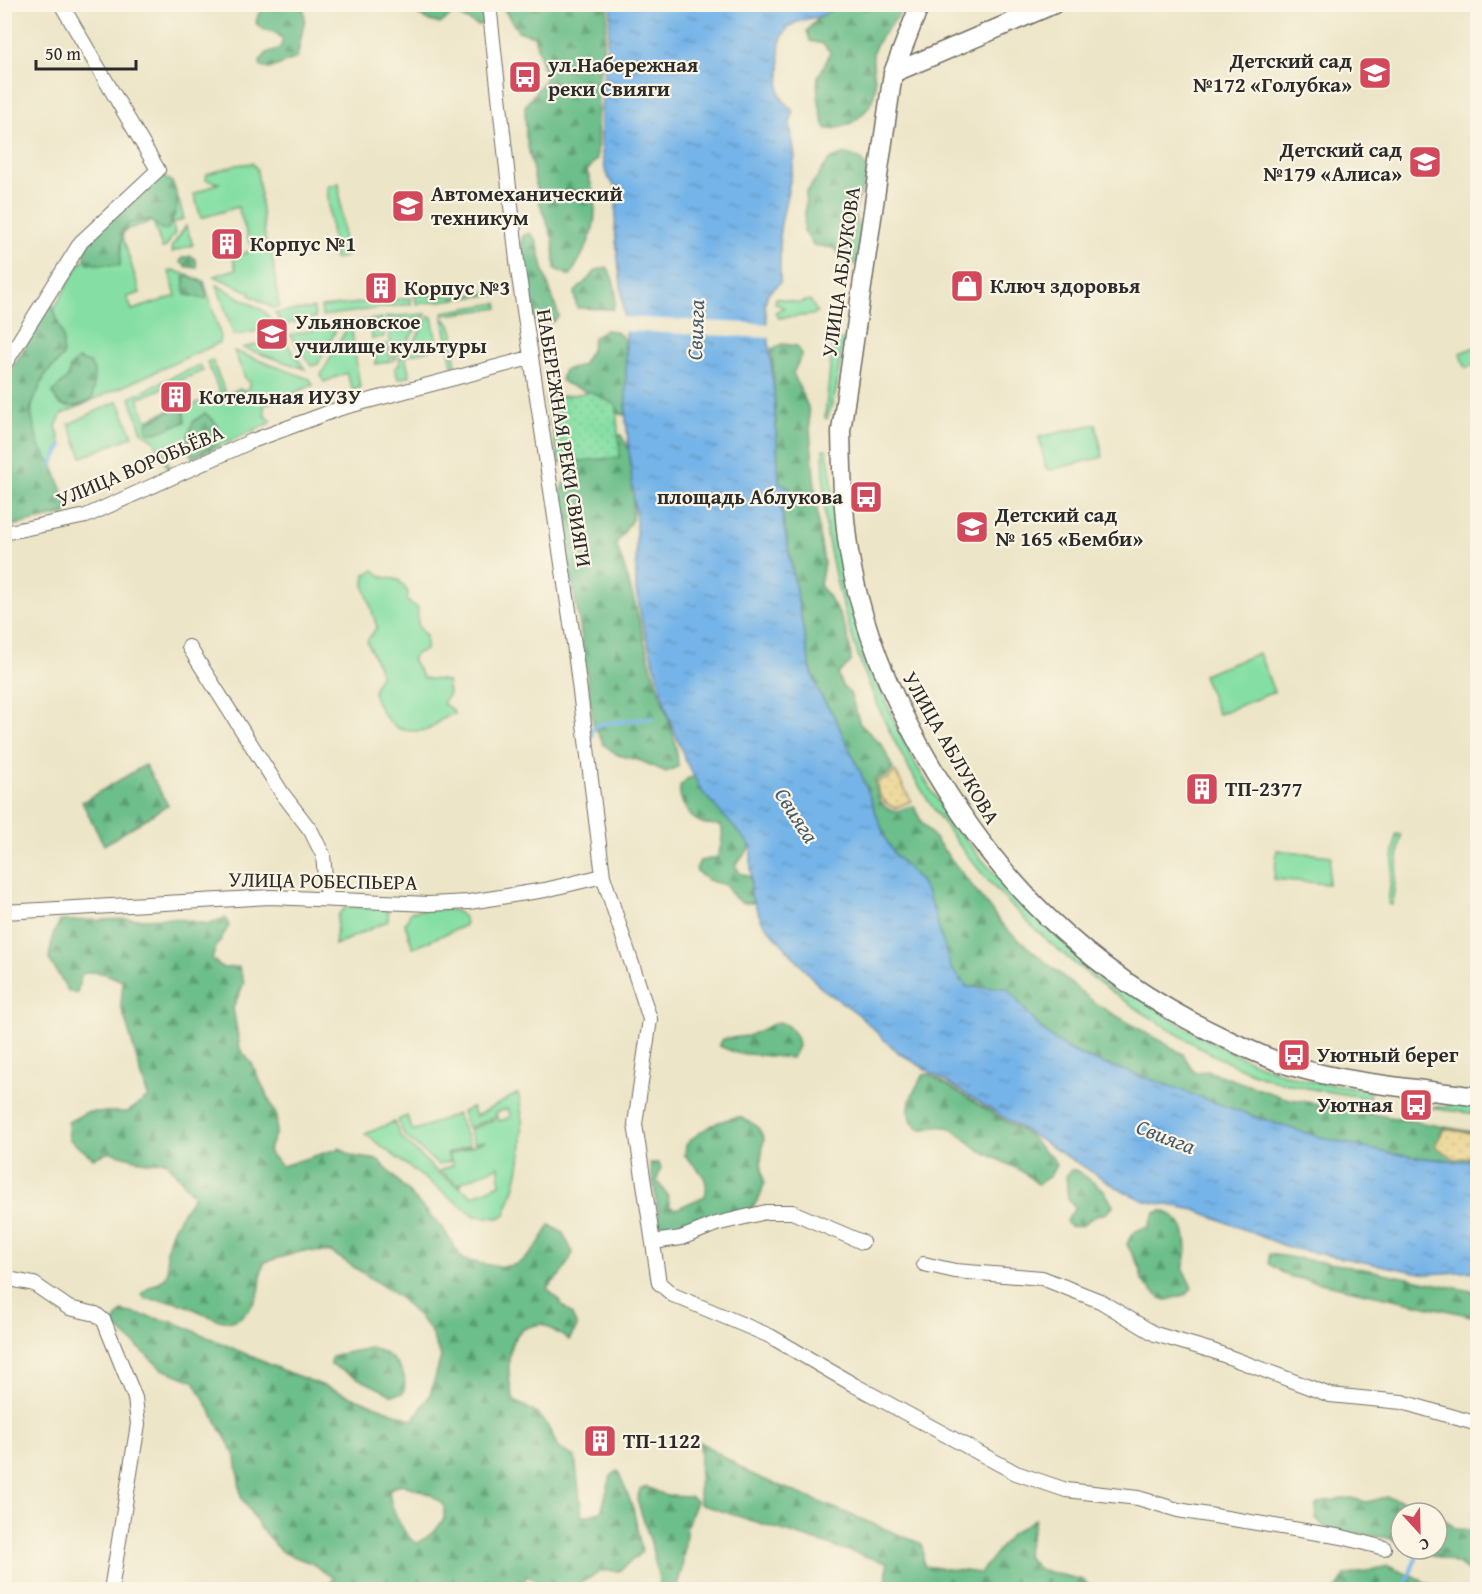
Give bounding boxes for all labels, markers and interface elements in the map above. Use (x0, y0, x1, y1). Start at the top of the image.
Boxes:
scale bar (36, 33, 136, 71)
text: 50 m (45, 40, 81, 67)
place label: Детский сад №172 «Голубка» (1193, 45, 1352, 100)
place label: ул.Набережная реки Свияги (547, 49, 698, 104)
school or university icon: Детский сад №172 «Голубка» (1357, 55, 1393, 91)
bus stop icon: ул.Набережная реки Свияги (507, 59, 543, 95)
place label: Детский сад №179 «Алиса» (1263, 134, 1402, 189)
school or university icon: Детский сад №179 «Алиса» (1407, 144, 1443, 180)
place label: Автомеханический техникум (431, 178, 623, 233)
street label: УЛИЦА АБЛУКОВА (813, 184, 868, 359)
school or university icon: Автомеханический техникум (390, 188, 426, 224)
building icon: Корпус №1 (209, 226, 245, 262)
place label: Корпус №1 (250, 228, 357, 259)
shop icon: Ключ здоровья (949, 268, 985, 304)
building icon: Корпус №3 (363, 270, 399, 306)
place label: Ключ здоровья (990, 270, 1140, 301)
place label: Корпус №3 (404, 272, 511, 303)
water label: Свияга (678, 299, 712, 361)
place label: Ульяновское училище культуры (294, 306, 487, 361)
street label: НАБЕРЕЖНАЯ РЕКИ СВИЯГИ (529, 307, 600, 569)
school or university icon: Ульяновское училище культуры (254, 316, 290, 352)
building icon: Котельная ИУЗУ (158, 379, 194, 415)
place label: Котельная ИУЗУ (199, 381, 362, 412)
street label: УЛИЦА ВОРОБЬЁВА (51, 416, 228, 515)
bus stop icon: площадь Аблукова (848, 479, 884, 515)
place label: площадь Аблукова (657, 481, 843, 512)
place label: Детский сад № 165 «Бемби» (994, 499, 1143, 554)
school or university icon: Детский сад № 165 «Бемби» (954, 509, 990, 545)
street label: УЛИЦА АБЛУКОВА (895, 665, 1008, 830)
building icon: ТП-2377 (1184, 771, 1220, 807)
place label: ТП-2377 (1225, 773, 1303, 804)
water label: Свияга (767, 781, 827, 849)
street label: УЛИЦА РОБЕСПЬЕРА (228, 863, 418, 898)
bus stop icon: Уютный берег (1276, 1037, 1312, 1073)
place label: Уютный берег (1317, 1039, 1459, 1070)
bus stop icon: Уютная (1398, 1087, 1434, 1123)
place label: Уютная (1317, 1089, 1393, 1120)
water label: Свияга (1132, 1110, 1200, 1162)
building icon: ТП-1122 (582, 1423, 618, 1459)
place label: ТП-1122 (623, 1425, 701, 1456)
north arrow (1389, 1501, 1449, 1561)
text: С (1416, 1532, 1433, 1558)

